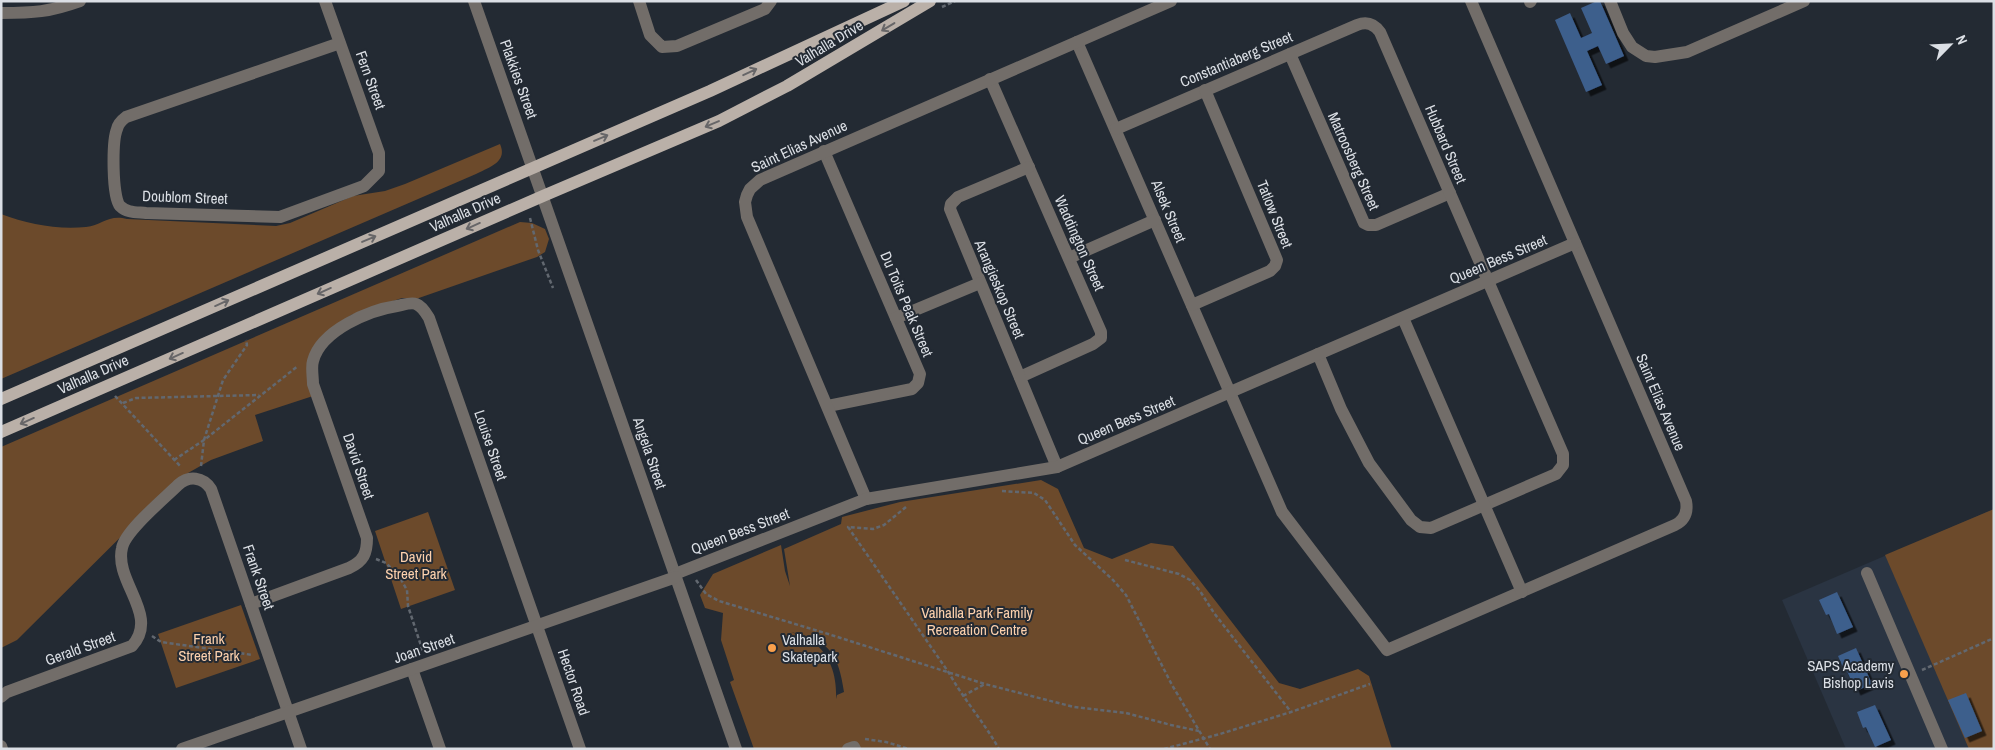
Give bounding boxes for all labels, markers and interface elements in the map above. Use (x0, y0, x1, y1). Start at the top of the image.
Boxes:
street label: Valhalla Drive (791, 14, 867, 71)
north arrow (1925, 20, 1975, 70)
one-way arrow (882, 22, 896, 32)
street label: Constantiaberg Street (1177, 26, 1296, 92)
text: N (1952, 32, 1972, 47)
street label: Plakkies Street (495, 37, 543, 122)
street label: Fern Street (351, 48, 391, 113)
one-way arrow (742, 67, 757, 77)
street label: Hubbard Street (1420, 102, 1472, 187)
street label: Matroosberg Street (1323, 109, 1385, 214)
street label: Saint Elias Avenue (748, 114, 851, 177)
one-way arrow (705, 120, 720, 130)
one-way arrow (593, 133, 608, 143)
street label: Alsek Street (1146, 175, 1192, 246)
street label: Tatlow Street (1252, 177, 1298, 252)
street label: Doublom Street (142, 185, 229, 209)
street label: Valhalla Drive (426, 187, 504, 237)
street label: Waddington Street (1050, 192, 1111, 294)
one-way arrow (466, 222, 481, 232)
street label: Queen Bess Street (1446, 229, 1550, 289)
one-way arrow (361, 234, 376, 244)
street label: Arangieskop Street (969, 236, 1030, 342)
street label: Du Toits Peak Street (875, 248, 939, 360)
one-way arrow (317, 287, 332, 297)
one-way arrow (215, 298, 230, 307)
street label: Valhalla Drive (54, 349, 132, 399)
street label: Saint Elias Avenue (1631, 350, 1691, 454)
one-way arrow (168, 353, 183, 362)
street label: Queen Bess Street (1074, 390, 1178, 450)
street label: Louise Street (469, 407, 513, 484)
street label: Angela Street (628, 413, 672, 492)
one-way arrow (20, 417, 35, 427)
street label: David Street (338, 430, 380, 502)
street label: Queen Bess Street (688, 502, 793, 559)
street label: Frank Street (238, 542, 280, 613)
park label: David Street Park (385, 546, 448, 584)
park label: Valhalla Park Family Recreation Centre (921, 602, 1033, 640)
street label: Gerald Street (42, 625, 119, 670)
park label: Frank Street Park (178, 628, 241, 666)
street label: Joan Street (391, 628, 458, 668)
place label: Valhalla Skatepark (782, 629, 838, 667)
marker: Valhalla Skatepark (766, 642, 778, 654)
street label: Hector Road (553, 646, 595, 718)
place label: SAPS Academy Bishop Lavis (1807, 655, 1895, 693)
marker: SAPS Academy Bishop Lavis (1898, 668, 1910, 680)

